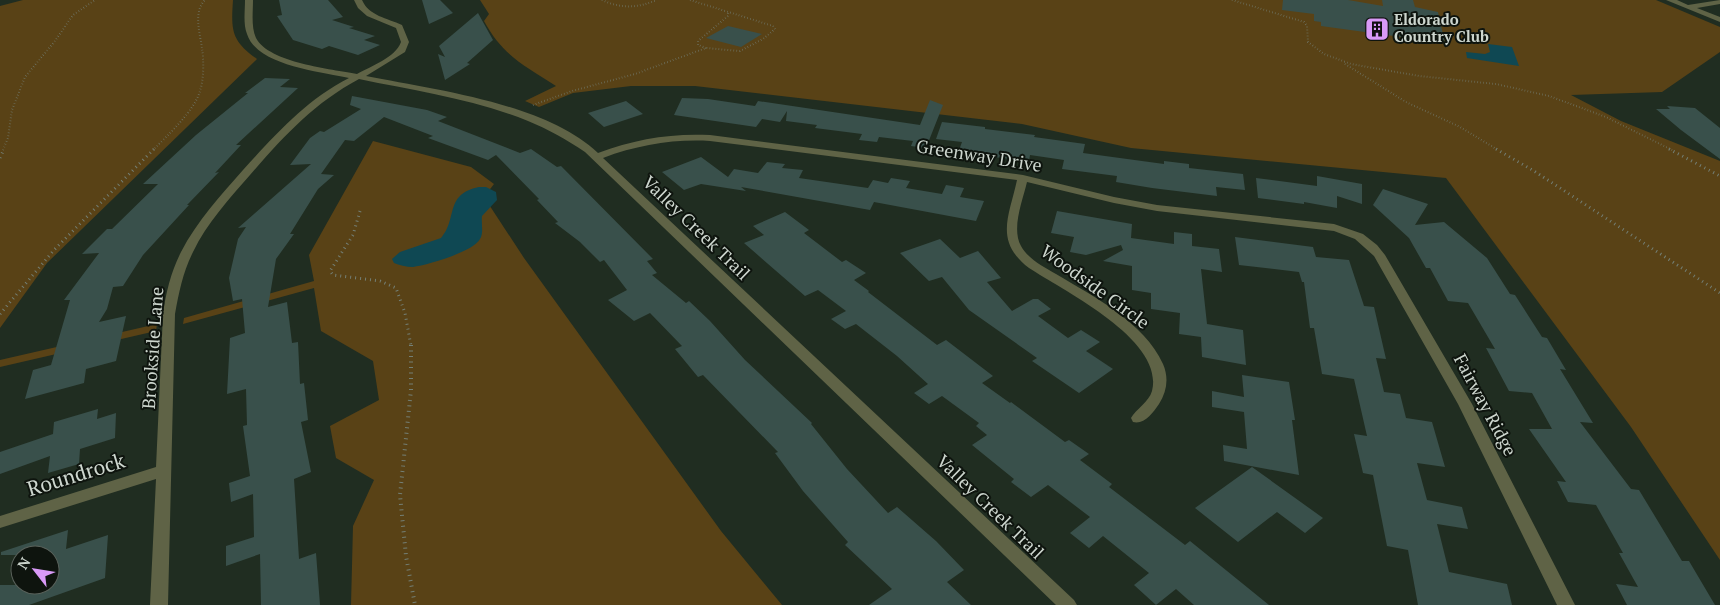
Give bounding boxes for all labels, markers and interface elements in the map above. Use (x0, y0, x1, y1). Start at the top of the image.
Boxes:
place label: Eldorado Country Club (1394, 9, 1489, 46)
building icon: Eldorado Country Club (1364, 16, 1390, 42)
street label: Greenway Drive (915, 133, 1044, 177)
street label: Valley Creek Trail (638, 170, 756, 285)
street label: Woodside Circle (1036, 239, 1155, 334)
street label: Brookside Lane (136, 286, 168, 410)
street label: Fairway Ridge (1449, 349, 1523, 460)
street label: Roundrock (23, 446, 128, 502)
street label: Valley Creek Trail (932, 449, 1050, 564)
north arrow (10, 545, 60, 595)
text: N (13, 553, 35, 572)

